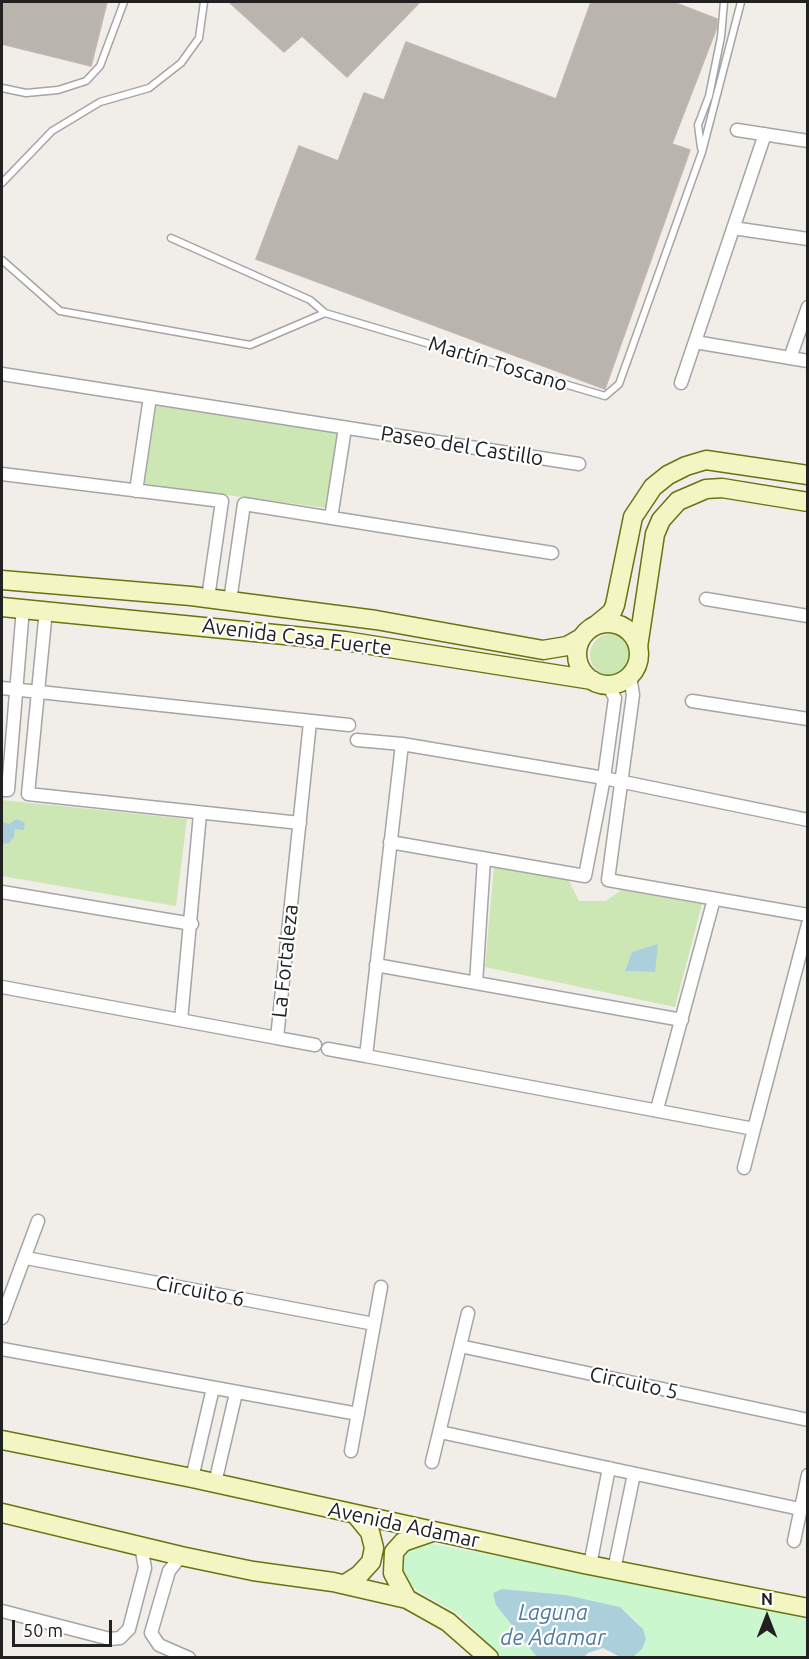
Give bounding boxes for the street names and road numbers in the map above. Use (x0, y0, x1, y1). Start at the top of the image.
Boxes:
street label: Martín Toscano (425, 331, 571, 397)
street label: Paseo del Castillo (379, 421, 545, 471)
street label: Avenida Casa Fuerte (201, 613, 393, 661)
street label: La Fortaleza (267, 903, 303, 1019)
street label: Circuito 6 (153, 1270, 247, 1312)
street label: Circuito 5 (587, 1361, 681, 1405)
street label: Avenida Adamar (326, 1497, 482, 1553)

